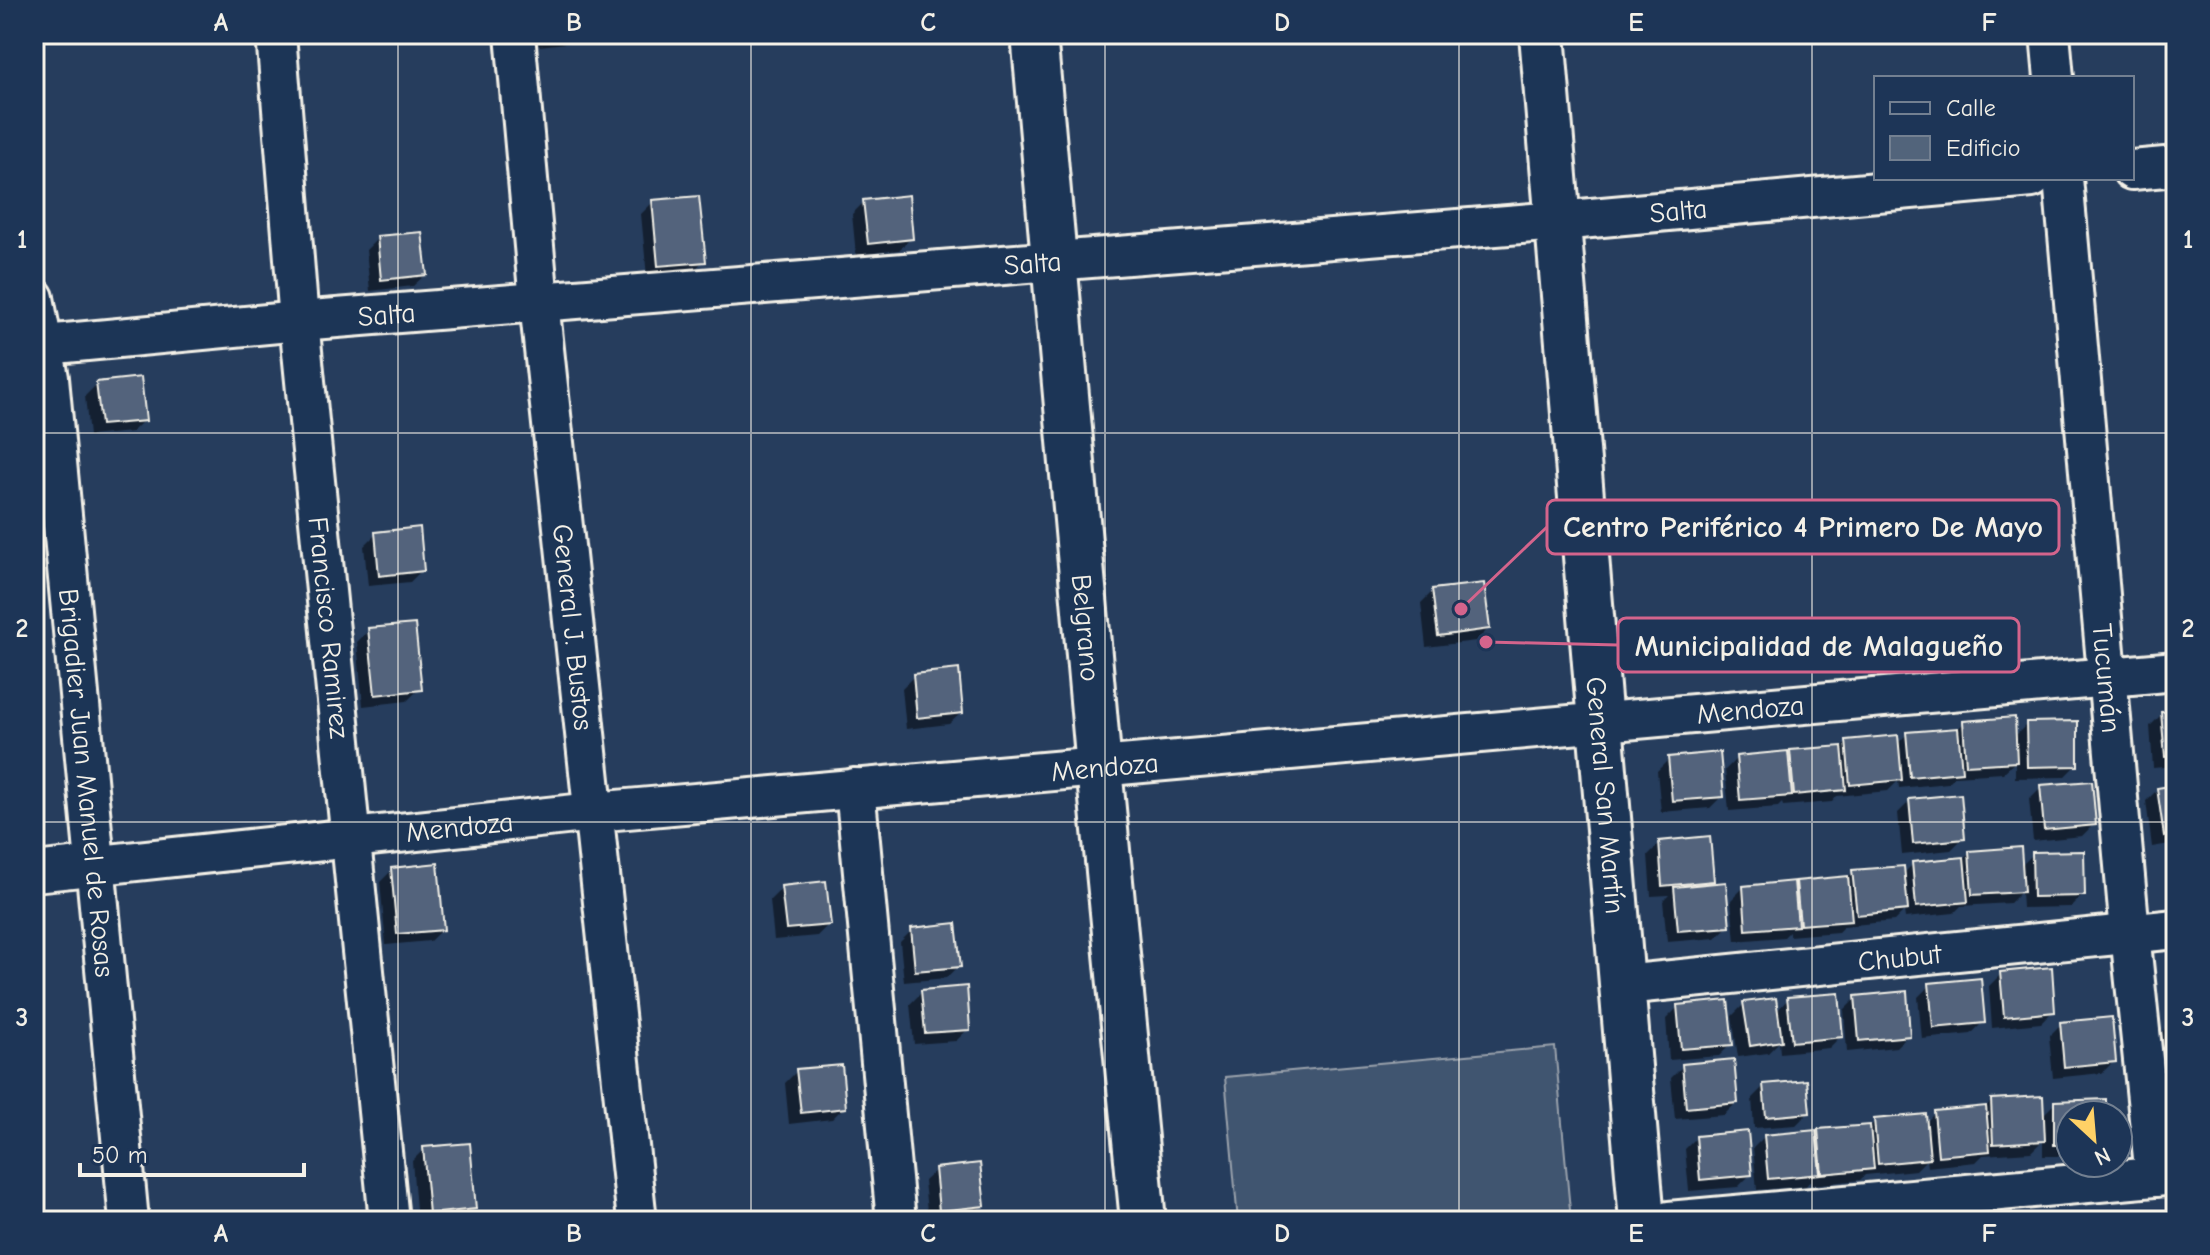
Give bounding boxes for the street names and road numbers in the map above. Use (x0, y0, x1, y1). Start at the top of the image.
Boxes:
street label: Salta (1648, 193, 1709, 230)
street label: Salta (1003, 246, 1063, 282)
street label: Salta (357, 297, 417, 333)
street label: Francisco Ramirez (302, 515, 356, 740)
street label: General J. Bustos (546, 522, 600, 732)
street label: Belgrano (1065, 573, 1106, 683)
street label: Brigadier Juan Manuel de Rosas (52, 587, 121, 979)
street label: Tucumán (2086, 622, 2127, 734)
street label: General San Martín (1579, 676, 1631, 915)
street label: Mendoza (1695, 689, 1805, 731)
street label: Mendoza (1050, 747, 1160, 788)
street label: Mendoza (404, 806, 515, 849)
street label: Chubut (1856, 938, 1944, 978)

